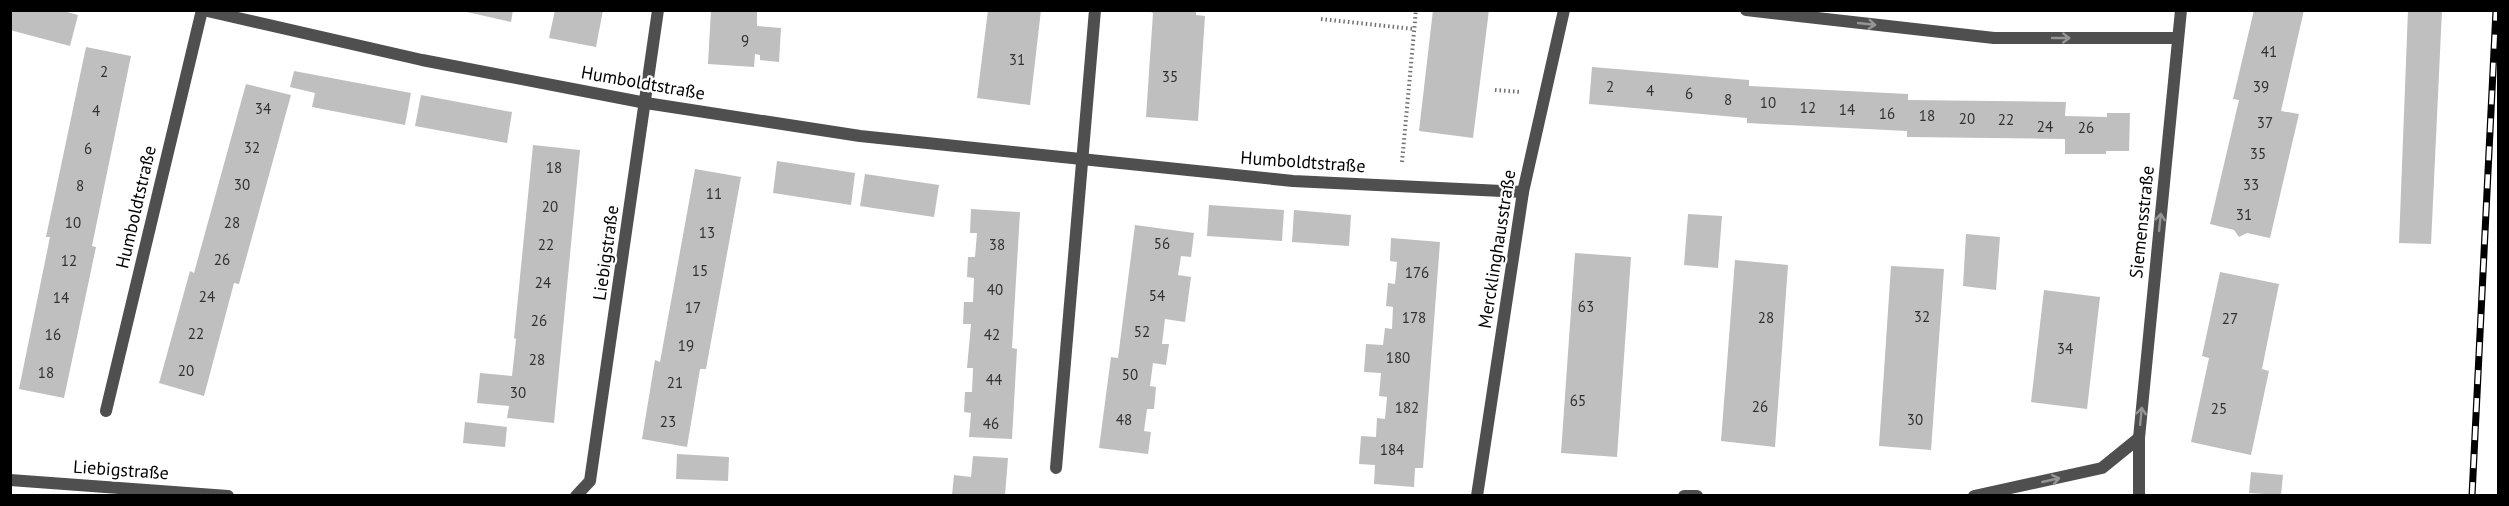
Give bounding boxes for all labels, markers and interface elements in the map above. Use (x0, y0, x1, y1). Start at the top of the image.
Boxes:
one-way arrow (1857, 19, 1877, 30)
house number: 9 (741, 31, 749, 50)
one-way arrow (2051, 32, 2071, 44)
house number: 41 (2261, 42, 2277, 61)
house number: 31 (1009, 50, 1025, 69)
street label: Humboldtstraße (579, 60, 707, 105)
house number: 2 (100, 62, 108, 81)
house number: 35 (1162, 67, 1178, 86)
house number: 2 (1606, 77, 1614, 96)
house number: 39 (2253, 77, 2269, 96)
house number: 4 (1646, 81, 1654, 100)
house number: 6 (1685, 84, 1693, 103)
house number: 8 (1724, 90, 1732, 109)
house number: 10 (1760, 93, 1776, 112)
house number: 12 (1800, 98, 1816, 117)
house number: 34 (255, 99, 271, 118)
house number: 14 (1839, 100, 1855, 119)
house number: 4 (92, 101, 100, 120)
house number: 16 (1879, 104, 1895, 123)
house number: 18 (1919, 106, 1935, 125)
house number: 20 (1959, 109, 1975, 128)
house number: 22 (1998, 110, 2014, 129)
house number: 37 (2257, 113, 2273, 132)
house number: 24 (2037, 117, 2053, 136)
house number: 26 (2078, 118, 2094, 137)
house number: 32 (244, 138, 260, 157)
house number: 6 (84, 139, 92, 158)
street label: Humboldtstraße (110, 143, 161, 271)
house number: 35 (2250, 144, 2266, 163)
street label: Humboldtstraße (1240, 146, 1366, 177)
house number: 18 (546, 158, 562, 177)
street label: Siemensstraße (2124, 164, 2159, 279)
street label: Mercklinghausstraße (1473, 168, 1520, 330)
house number: 30 (234, 175, 250, 194)
house number: 33 (2243, 175, 2259, 194)
house number: 8 (76, 176, 84, 195)
house number: 11 (706, 184, 722, 203)
house number: 20 (542, 197, 558, 216)
street label: Liebigstraße (587, 204, 624, 302)
house number: 31 (2236, 205, 2252, 224)
house number: 10 (65, 213, 81, 232)
house number: 28 (224, 213, 240, 232)
one-way arrow (2155, 213, 2166, 232)
house number: 13 (699, 223, 715, 242)
house number: 56 (1154, 234, 1170, 253)
house number: 22 (538, 235, 554, 254)
house number: 38 (989, 235, 1005, 254)
house number: 26 (214, 250, 230, 269)
house number: 12 (61, 251, 77, 270)
house number: 15 (692, 261, 708, 280)
house number: 176 (1405, 263, 1429, 282)
house number: 24 (535, 273, 551, 292)
house number: 40 (987, 280, 1003, 299)
house number: 54 (1149, 286, 1165, 305)
house number: 24 (199, 287, 215, 306)
house number: 14 (53, 288, 69, 307)
house number: 63 (1578, 297, 1594, 316)
house number: 17 (685, 298, 701, 317)
house number: 32 (1914, 307, 1930, 326)
house number: 178 (1402, 308, 1426, 327)
house number: 28 (1758, 308, 1774, 327)
house number: 27 (2222, 309, 2238, 328)
house number: 26 (531, 311, 547, 330)
house number: 52 (1134, 322, 1150, 341)
house number: 22 (188, 324, 204, 343)
house number: 16 (45, 325, 61, 344)
house number: 42 (984, 325, 1000, 344)
house number: 19 (678, 336, 694, 355)
house number: 34 (2057, 339, 2073, 358)
house number: 180 (1386, 348, 1410, 367)
house number: 28 (529, 350, 545, 369)
house number: 20 (178, 361, 194, 380)
house number: 18 (38, 363, 54, 382)
house number: 50 (1122, 365, 1138, 384)
house number: 44 (986, 370, 1002, 389)
house number: 21 (667, 373, 683, 392)
house number: 30 (510, 383, 526, 402)
house number: 65 (1570, 391, 1586, 410)
house number: 26 (1752, 397, 1768, 416)
house number: 182 (1395, 398, 1419, 417)
house number: 25 (2211, 399, 2227, 418)
one-way arrow (2136, 407, 2147, 427)
house number: 48 (1116, 410, 1132, 429)
house number: 30 (1907, 410, 1923, 429)
house number: 23 (660, 412, 676, 431)
house number: 46 (983, 414, 999, 433)
house number: 184 (1380, 440, 1404, 459)
street label: Liebigstraße (72, 455, 170, 484)
one-way arrow (2042, 473, 2061, 485)

